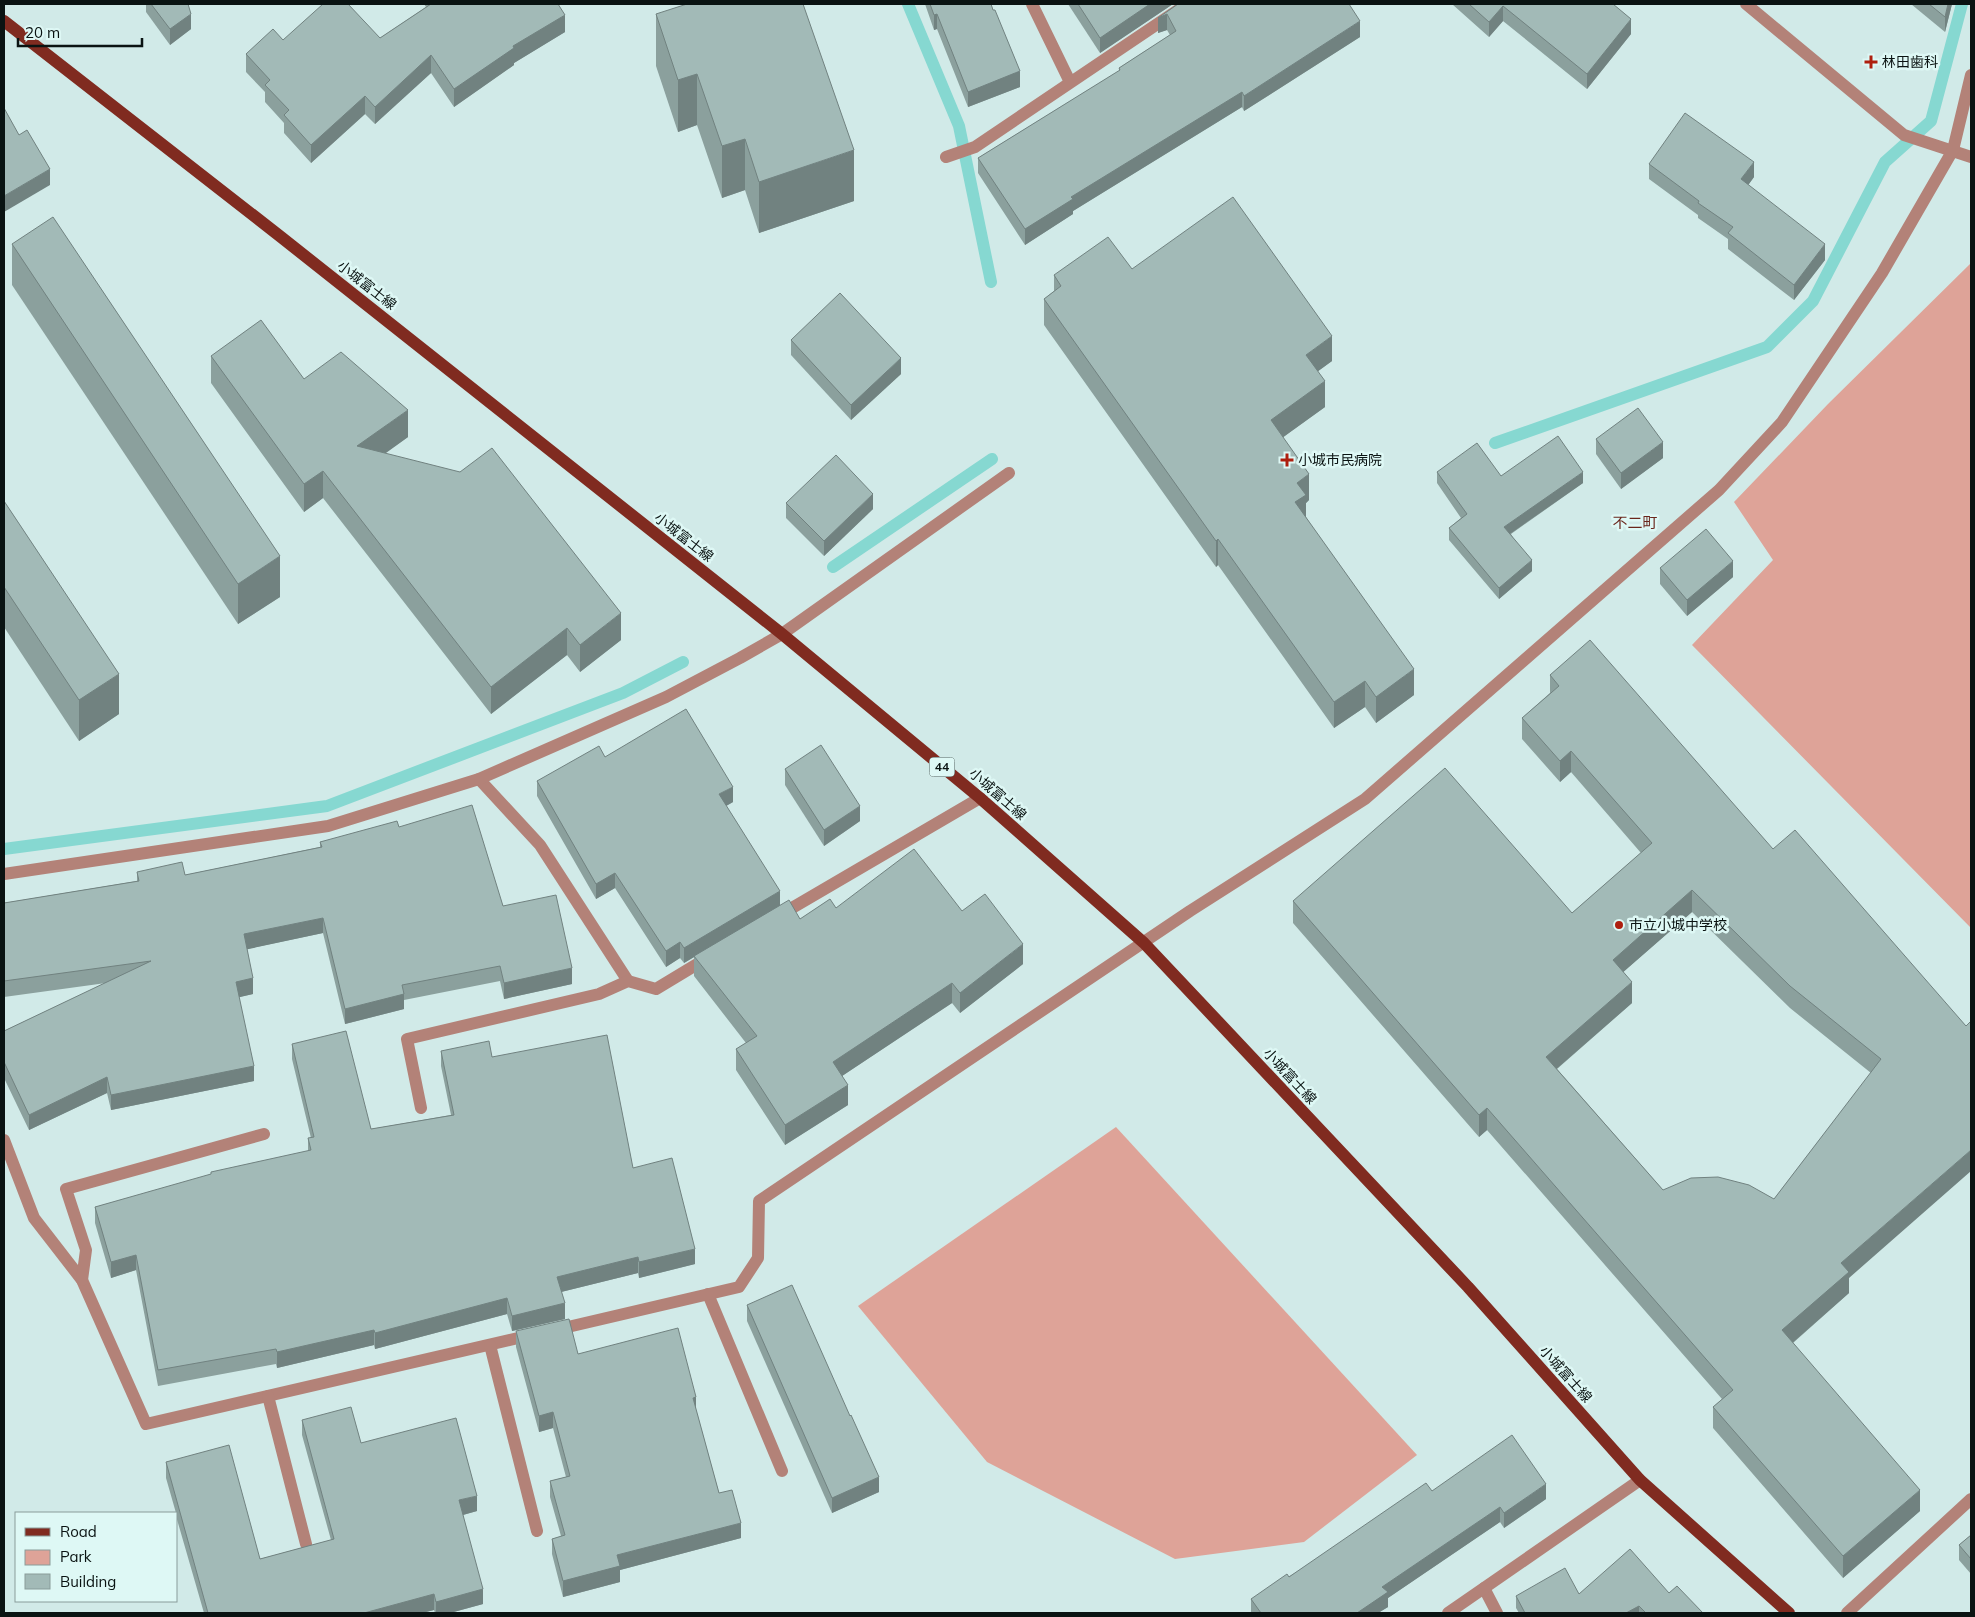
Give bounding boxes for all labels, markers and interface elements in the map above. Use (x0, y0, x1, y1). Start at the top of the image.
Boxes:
scale bar (18, 15, 141, 47)
text: 20 m (25, 23, 60, 42)
place label: 林田歯科 (1882, 53, 1938, 71)
marker: 林田歯科 (1864, 55, 1878, 69)
street label: 小城富士線 (334, 256, 400, 314)
place label: 小城市民病院 (1298, 451, 1382, 469)
marker: 小城市民病院 (1280, 453, 1294, 467)
street label: 小城富士線 (651, 508, 717, 566)
district label: 不二町 (1612, 513, 1658, 532)
road number: 44 (930, 758, 954, 776)
street label: 小城富士線 (966, 764, 1030, 824)
place label: 市立小城中学校 (1629, 916, 1727, 934)
marker: 市立小城中学校 (1613, 919, 1625, 931)
street label: 小城富士線 (1260, 1044, 1320, 1108)
street label: 小城富士線 (1536, 1342, 1596, 1406)
legend (15, 1512, 178, 1602)
text: Road (60, 1522, 97, 1541)
text: Park (60, 1547, 92, 1566)
text: Building (60, 1572, 116, 1591)

